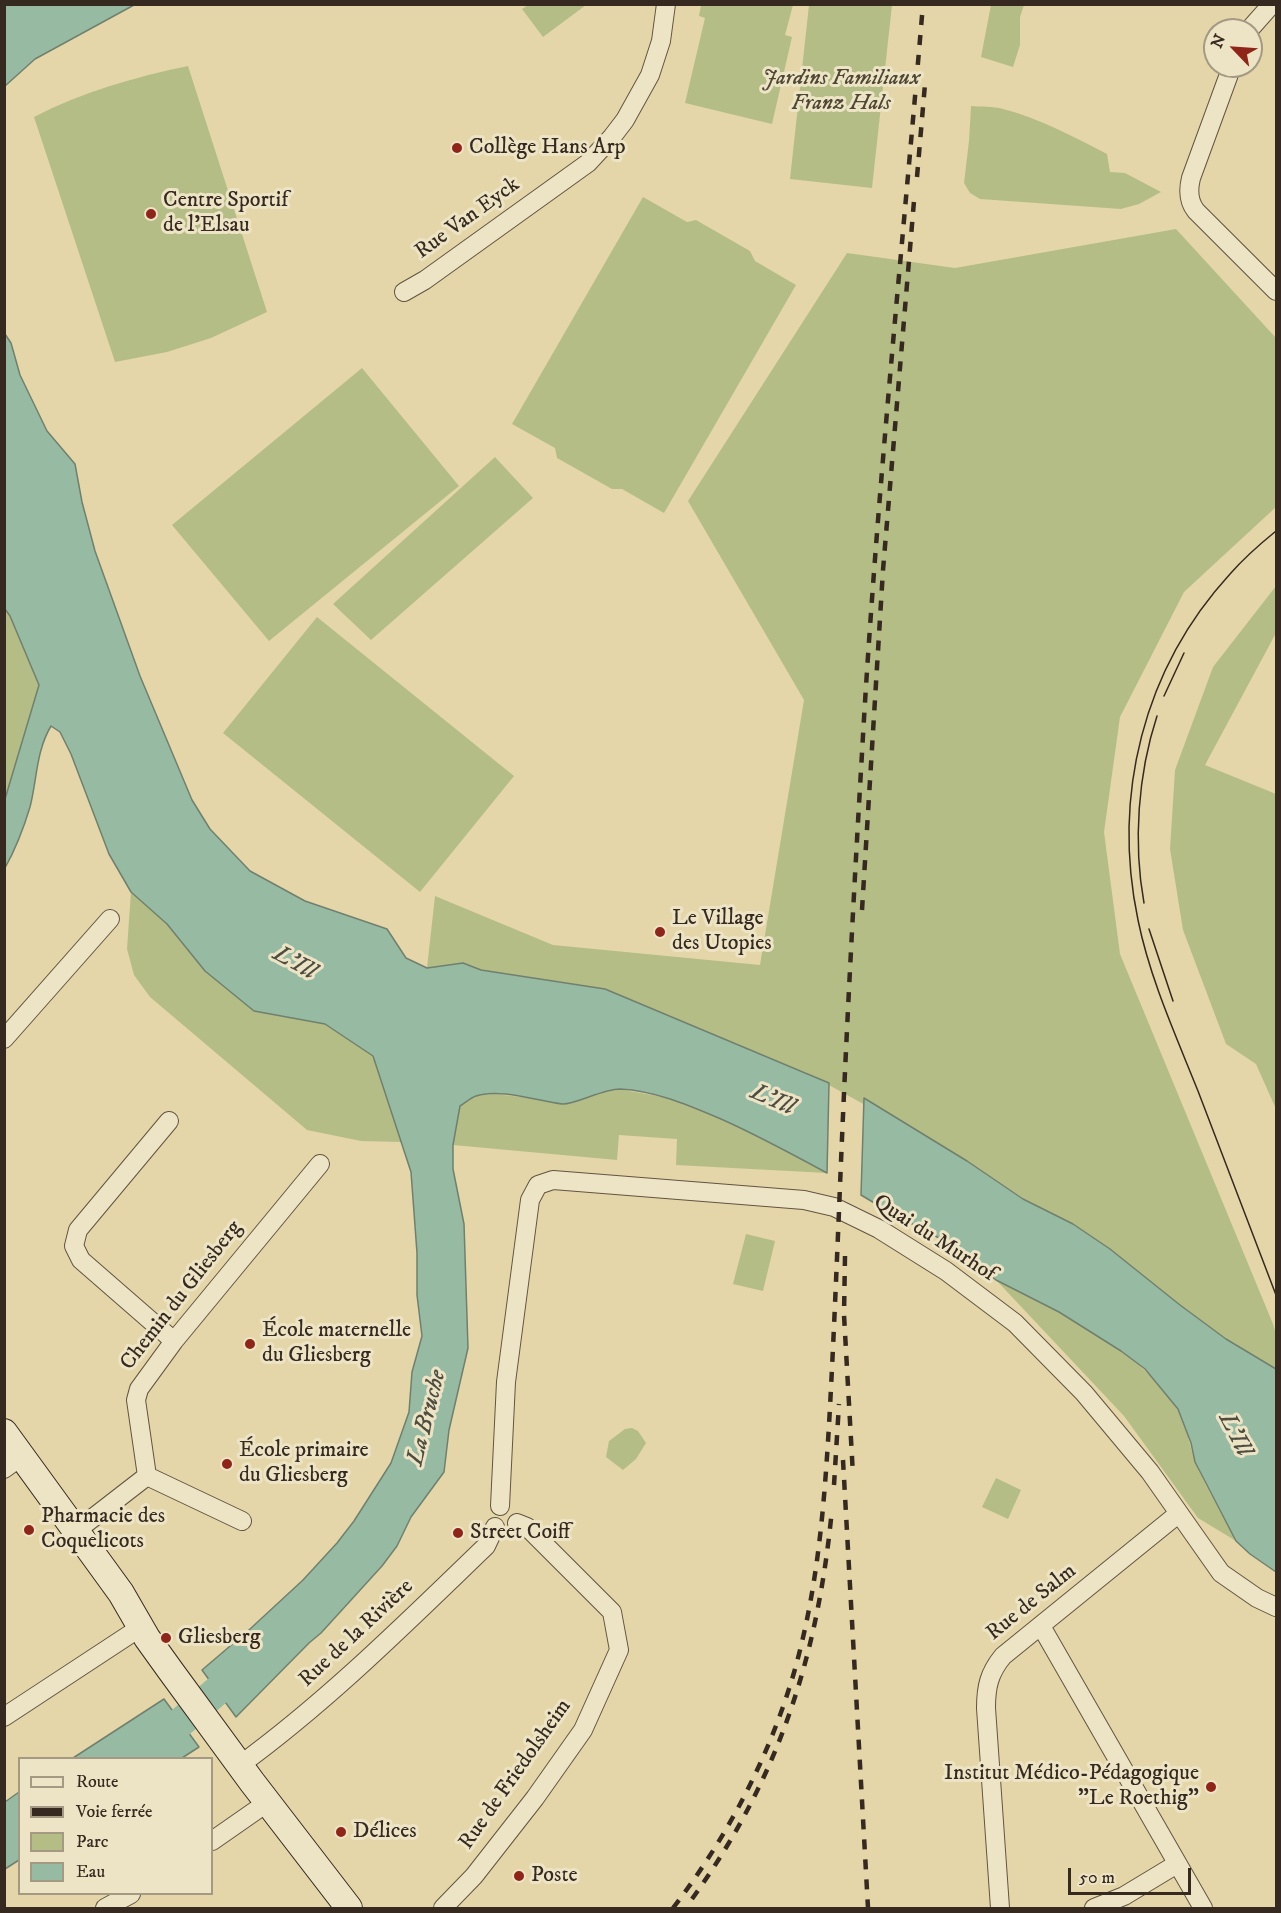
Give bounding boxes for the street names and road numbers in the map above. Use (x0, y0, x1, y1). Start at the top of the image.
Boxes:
street label: Rue Van Eyck (410, 172, 526, 266)
street label: Quai du Murhof (868, 1190, 1000, 1288)
street label: Chemin du Gliesberg (115, 1216, 249, 1376)
street label: Rue de Salm (982, 1559, 1082, 1647)
street label: Rue de la Rivière (294, 1574, 420, 1694)
street label: Rue de Friedolsheim (454, 1695, 578, 1855)

